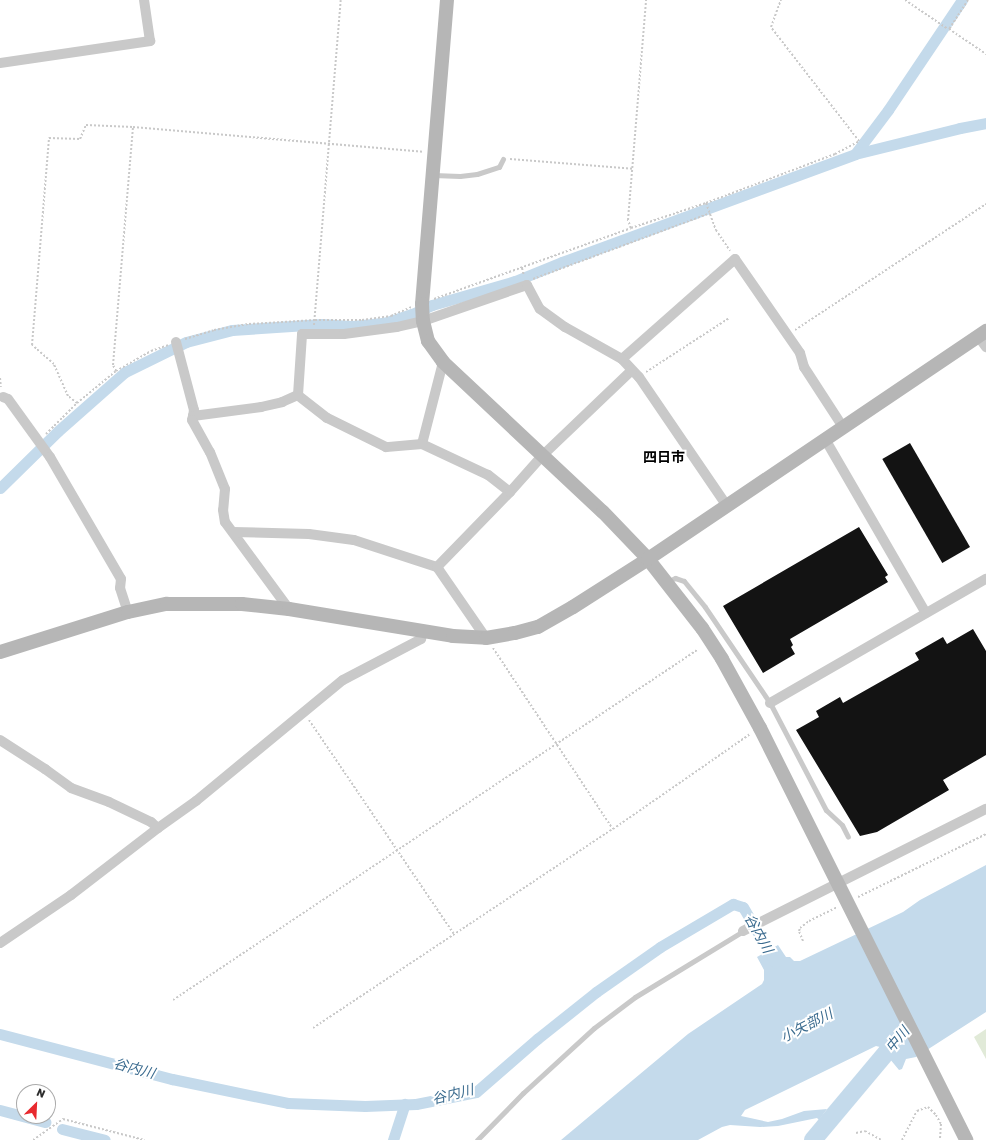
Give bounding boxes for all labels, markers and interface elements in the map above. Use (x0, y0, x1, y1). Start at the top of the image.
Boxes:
district label: 四日市 (643, 450, 685, 466)
water label: 谷内川 (740, 912, 776, 956)
water label: 小矢部川 (778, 1006, 836, 1046)
water label: 中川 (883, 1024, 913, 1056)
water label: 谷内川 (112, 1055, 156, 1083)
water label: 谷内川 (431, 1082, 475, 1108)
north arrow (16, 1084, 56, 1124)
text: N (34, 1086, 47, 1101)

